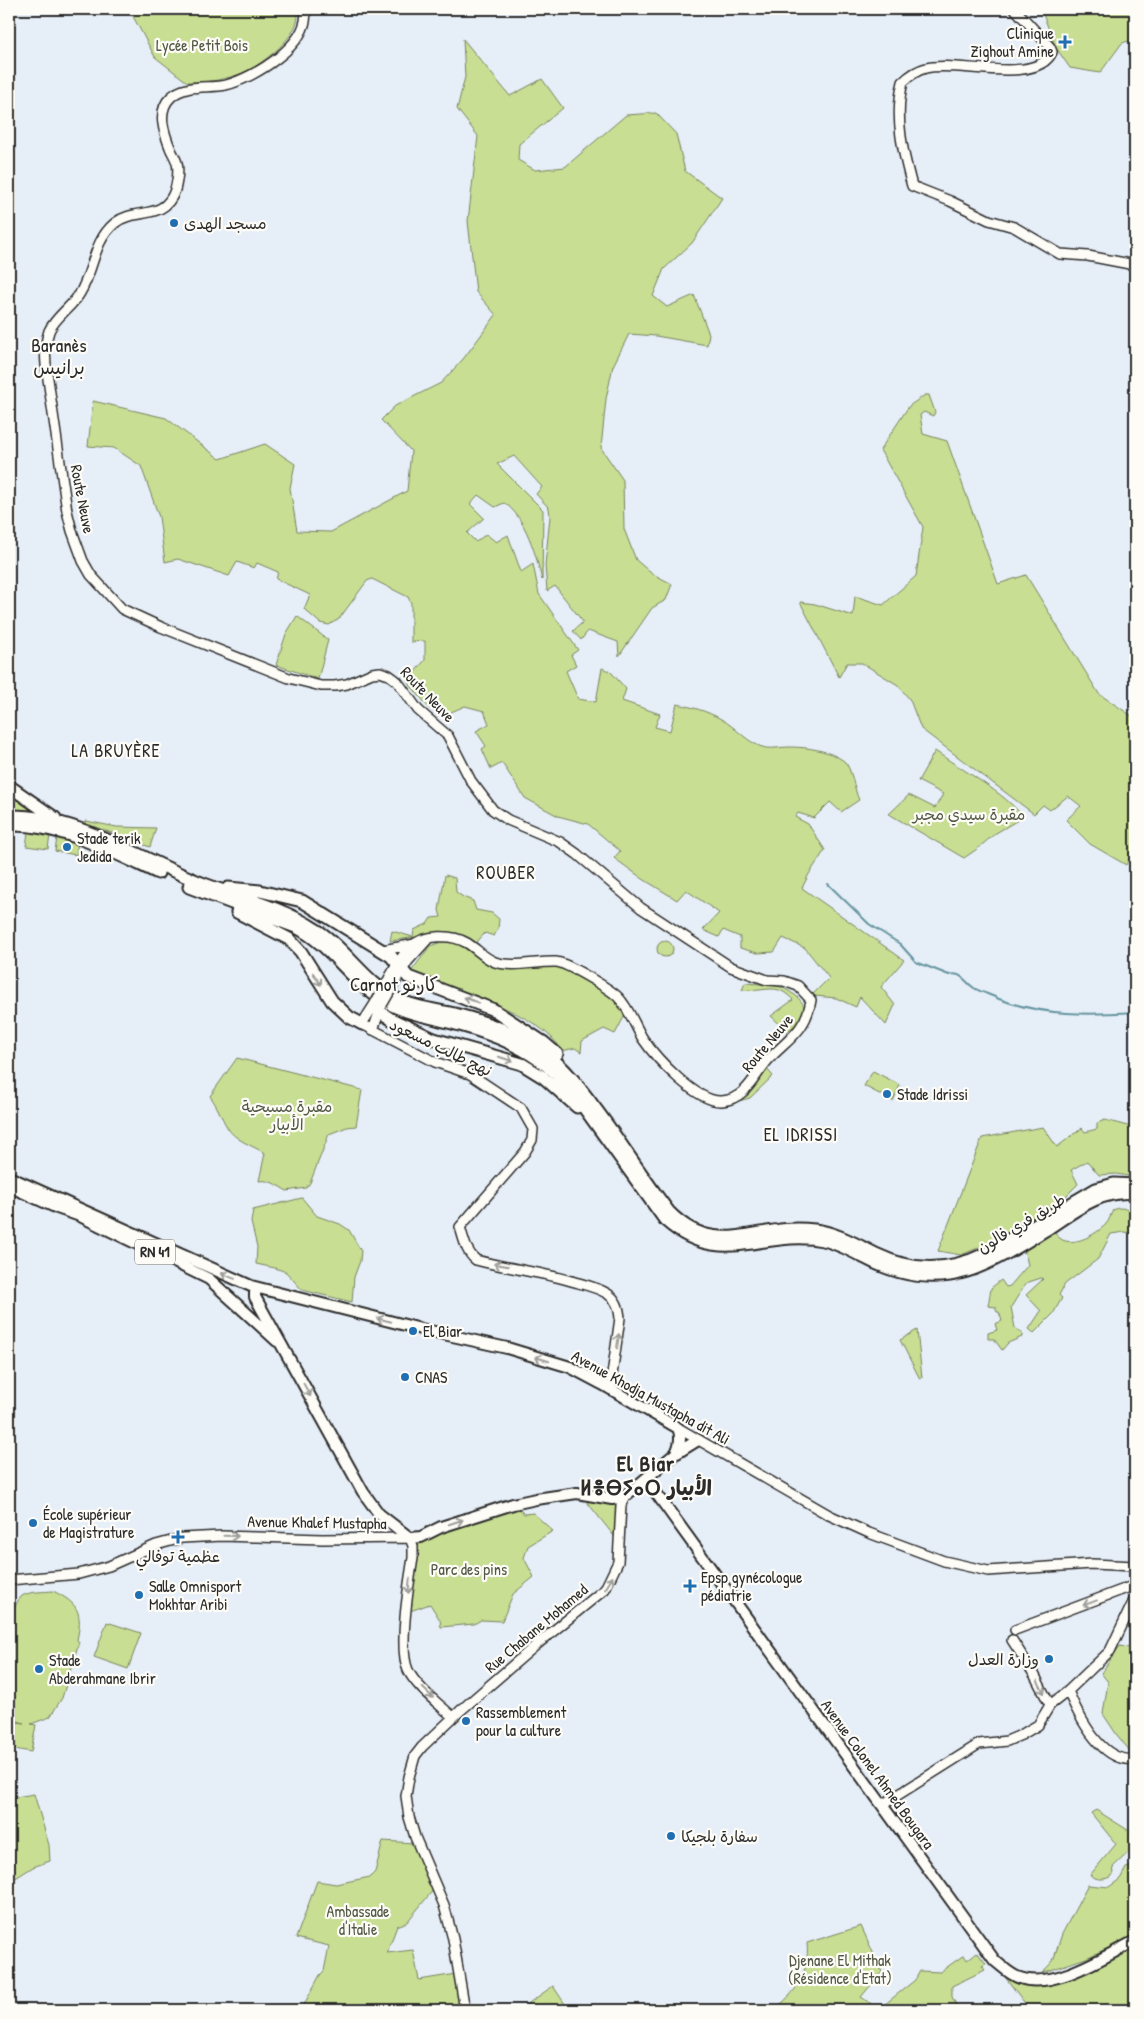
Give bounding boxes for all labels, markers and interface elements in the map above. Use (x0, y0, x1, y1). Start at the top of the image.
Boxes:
place label: Clinique Zighout Amine (971, 22, 1055, 62)
park label: Lycée Petit Bois (156, 34, 248, 56)
marker: Clinique Zighout Amine (1058, 35, 1072, 49)
place label: مسجد الهدى (184, 212, 267, 234)
marker: مسجد الهدى (168, 217, 180, 229)
district label: Baranès برانيس (31, 332, 87, 380)
street label: Route Neuve (66, 463, 101, 536)
street label: Route Neuve (396, 661, 461, 727)
district label: LA BRUYÈRE (72, 738, 160, 763)
park label: مقبرة سيدي مجبر (911, 803, 1025, 826)
place label: Stade terik Jedida (77, 827, 141, 867)
marker: Stade terik Jedida (61, 841, 73, 853)
district label: ROUBER (476, 860, 536, 885)
one-way arrow (312, 971, 322, 985)
district label: Carnot كارنو (350, 971, 438, 997)
one-way arrow (464, 995, 479, 1004)
street label: Route Neuve (736, 1009, 798, 1077)
street label: نهج طالب مسعود (386, 1013, 496, 1081)
one-way arrow (498, 1054, 514, 1064)
place label: Stade Idrissi (897, 1083, 968, 1105)
marker: Stade Idrissi (881, 1088, 893, 1100)
park label: مقبرة مسيحية الأبيار (242, 1095, 332, 1135)
district label: EL IDRISSI (764, 1122, 838, 1147)
street label: طريق فري فالون (973, 1188, 1070, 1259)
road number: RN 41 (135, 1240, 175, 1264)
one-way arrow (493, 1260, 509, 1270)
one-way arrow (221, 1270, 236, 1280)
one-way arrow (377, 1315, 393, 1324)
place label: El Biar (423, 1320, 462, 1342)
marker: El Biar (407, 1325, 419, 1337)
one-way arrow (613, 1333, 623, 1349)
street label: Avenue Khodja Mustapha dit Ali (568, 1344, 734, 1450)
one-way arrow (534, 1354, 550, 1364)
place label: CNAS (415, 1366, 448, 1388)
marker: CNAS (399, 1371, 411, 1383)
one-way arrow (302, 1382, 312, 1397)
district label: El Biar ⵍⴻⴱⵢⴰⵔ الأبيار (580, 1449, 712, 1502)
place label: École supérieur de Magistrature (43, 1503, 135, 1543)
street label: Avenue Khalef Mustapha (247, 1510, 387, 1534)
marker: École supérieur de Magistrature (27, 1517, 39, 1529)
one-way arrow (447, 1517, 463, 1526)
marker: عظمية توفالي (171, 1530, 185, 1544)
one-way arrow (222, 1531, 239, 1541)
place label: عظمية توفالي (136, 1545, 220, 1571)
park label: Parc des pins (431, 1558, 507, 1580)
place label: Epsp gynécologue pédiatrie (701, 1566, 803, 1606)
place label: Salle Omnisport Mokhtar Aribi (149, 1575, 242, 1615)
one-way arrow (604, 1576, 614, 1590)
one-way arrow (404, 1578, 414, 1594)
street label: Rue Chabane Mohamed (480, 1578, 592, 1678)
marker: Epsp gynécologue pédiatrie (683, 1579, 697, 1593)
marker: Salle Omnisport Mokhtar Aribi (133, 1589, 145, 1601)
one-way arrow (1083, 1599, 1098, 1608)
place label: وزارة العدل (968, 1648, 1039, 1670)
place label: Stade Abderahmane Ibrir (49, 1649, 156, 1689)
marker: وزارة العدل (1043, 1653, 1055, 1665)
marker: Stade Abderahmane Ibrir (33, 1663, 45, 1675)
one-way arrow (1036, 1679, 1046, 1694)
one-way arrow (422, 1687, 434, 1699)
street label: Avenue Colonel Ahmed Bougara (816, 1695, 940, 1853)
place label: Rassemblement pour la culture (476, 1701, 567, 1741)
marker: Rassemblement pour la culture (460, 1715, 472, 1727)
place label: سفارة بلجيكا (681, 1825, 758, 1847)
marker: سفارة بلجيكا (665, 1830, 677, 1842)
park label: Ambassade d'Italie (327, 1900, 390, 1940)
park label: Djenane El Mithak (Résidence d'Etat) (788, 1949, 892, 1989)

